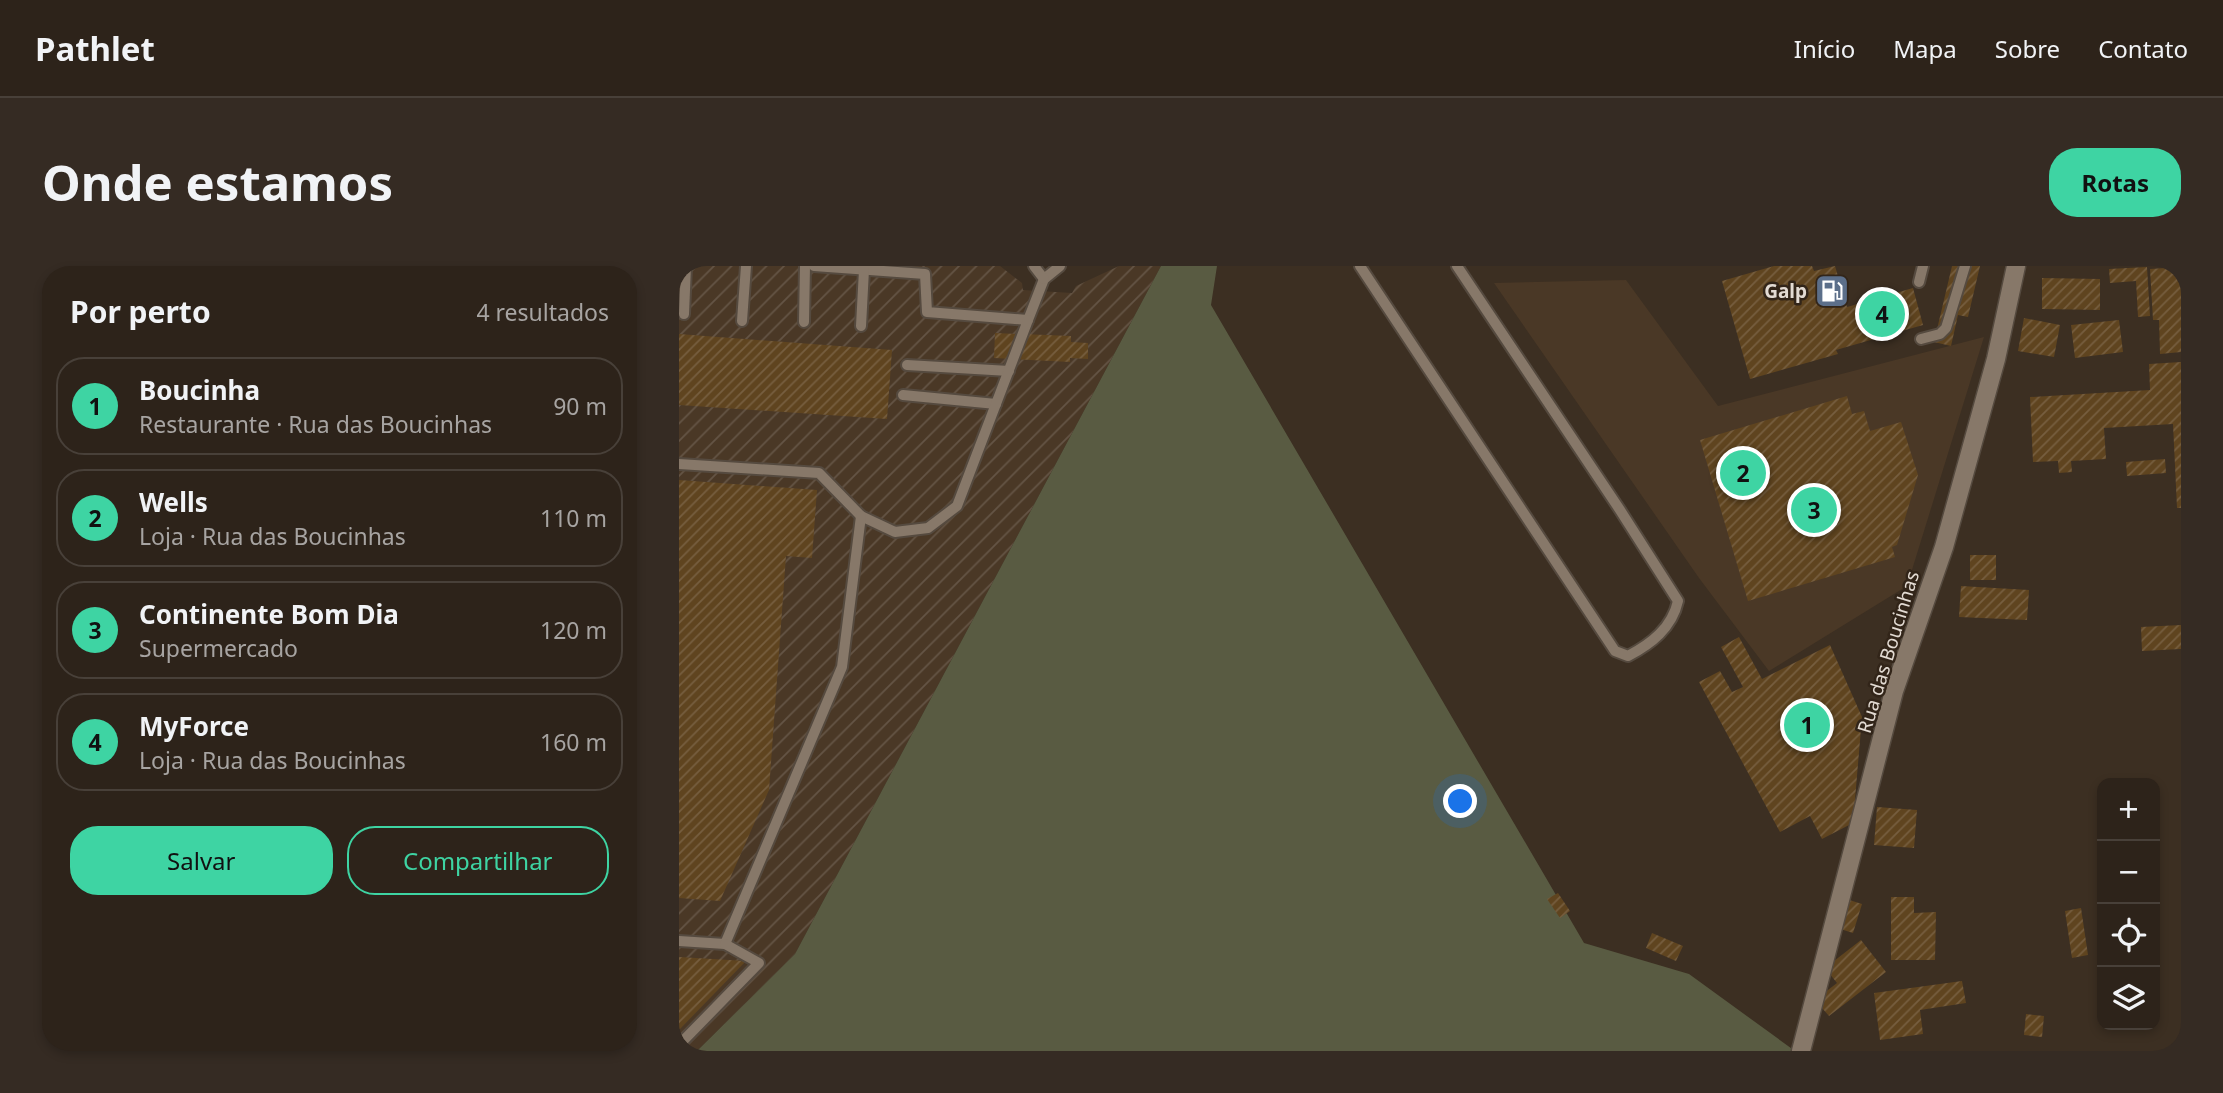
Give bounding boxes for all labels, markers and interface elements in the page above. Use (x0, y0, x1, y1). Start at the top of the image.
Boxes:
text: Pathlet (35, 26, 155, 71)
text: Início (1794, 32, 1855, 65)
text: Mapa (1893, 32, 1957, 65)
text: Sobre (1995, 32, 2060, 65)
text: Contato (2098, 32, 2188, 65)
button: Rotas (2049, 148, 2181, 217)
text: Onde estamos (42, 149, 393, 215)
fuel station icon: Galp (1813, 272, 1851, 310)
place label: Galp (1764, 278, 1807, 304)
pin: 4 (1859, 288, 1905, 340)
text: Por perto (70, 291, 211, 332)
text: 4 resultados (476, 296, 609, 328)
text: Boucinha (139, 372, 260, 408)
text: 1 (88, 390, 102, 422)
text: 90 m (553, 390, 607, 422)
text: Restaurante · Rua das Boucinhas (139, 408, 492, 440)
pin: 2 (1720, 447, 1766, 499)
text: Wells (139, 484, 208, 520)
pin: 3 (1791, 484, 1837, 536)
text: 2 (88, 502, 102, 534)
text: 110 m (540, 502, 607, 534)
text: Loja · Rua das Boucinhas (139, 520, 406, 552)
street label: Rua das Boucinhas (1851, 568, 1925, 736)
text: Continente Bom Dia (139, 596, 399, 632)
text: 3 (88, 614, 102, 646)
text: 120 m (540, 614, 607, 646)
text: Supermercado (139, 632, 298, 664)
pin: 1 (1784, 699, 1830, 751)
text: MyForce (139, 708, 249, 744)
text: 4 (88, 726, 102, 758)
text: 160 m (540, 726, 607, 758)
text: Loja · Rua das Boucinhas (139, 744, 406, 776)
map controls (2097, 778, 2160, 1030)
button: + (2097, 778, 2160, 841)
your location (1443, 784, 1477, 818)
button: Salvar (70, 826, 333, 895)
button: Compartilhar (347, 826, 609, 895)
button: − (2097, 841, 2160, 904)
button: locate (2097, 904, 2160, 967)
button: layers (2097, 967, 2160, 1030)

